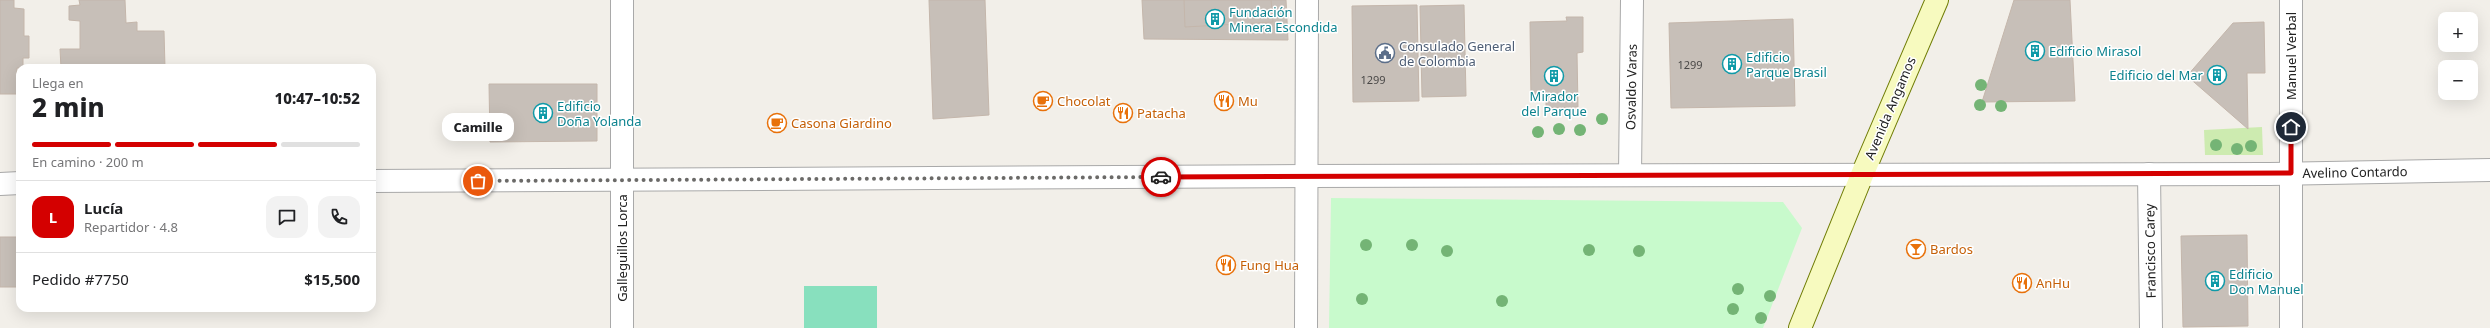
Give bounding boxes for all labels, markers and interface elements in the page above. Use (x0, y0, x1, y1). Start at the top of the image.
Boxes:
place label: Fundación Minera Escondida (1229, 3, 1338, 36)
building icon: Fundación Minera Escondida (1204, 8, 1226, 30)
street label: Manuel Verbal (2282, 12, 2300, 100)
map controls (2438, 12, 2478, 100)
button: + (2438, 12, 2478, 52)
place label: Consulado General de Colombia (1399, 37, 1515, 70)
building icon: Edificio Mirasol (2024, 40, 2046, 62)
public building icon: Consulado General de Colombia (1374, 42, 1396, 64)
place label: Edificio Mirasol (2049, 42, 2141, 60)
street label: Osvaldo Varas (1621, 44, 1641, 130)
place label: Edificio Parque Brasil (1746, 48, 1827, 81)
building icon: Edificio Parque Brasil (1721, 53, 1743, 75)
street label: Avenida Angamos (1860, 54, 1920, 162)
house number: 1299 (1677, 57, 1703, 72)
button: − (2438, 60, 2478, 100)
building icon: Edificio del Mar (2206, 64, 2228, 86)
building icon: Mirador del Parque (1543, 65, 1565, 87)
place label: Edificio del Mar (2109, 66, 2204, 84)
house number: 1299 (1360, 72, 1386, 87)
text: Llega en (32, 74, 84, 92)
place label: Mirador del Parque (1521, 87, 1587, 120)
text: 10:47–10:52 (275, 88, 360, 108)
text: 2 min (32, 89, 105, 125)
cafe icon: Chocolat (1032, 90, 1054, 112)
restaurant icon: Mu (1213, 90, 1235, 112)
place label: Chocolat (1057, 92, 1111, 110)
place label: Mu (1238, 92, 1258, 110)
place label: Edificio Doña Yolanda (557, 97, 642, 130)
building icon: Edificio Doña Yolanda (532, 102, 554, 124)
restaurant icon: Patacha (1112, 102, 1134, 124)
place label: Patacha (1137, 104, 1186, 122)
pin (2274, 110, 2308, 144)
cafe icon: Casona Giardino (766, 112, 788, 134)
callout: Camille (442, 113, 514, 141)
place label: Casona Giardino (791, 114, 892, 132)
icon: home (2280, 116, 2302, 138)
text: Camille (453, 118, 503, 136)
text: En camino · 200 m (32, 153, 144, 171)
courier (1141, 157, 1181, 197)
street label: Avelino Contardo (2302, 162, 2408, 182)
pin (461, 164, 495, 198)
icon: car (1150, 166, 1172, 188)
icon: bag (467, 170, 489, 192)
street label: Galleguillos Lorca (613, 194, 631, 302)
button: chat (266, 196, 308, 238)
button: phone (318, 196, 360, 238)
text: Lucía (84, 198, 123, 218)
street label: Francisco Carey (2140, 203, 2160, 299)
text: L (49, 207, 57, 227)
text: Repartidor · 4.8 (84, 218, 178, 236)
bar icon: Bardos (1905, 238, 1927, 260)
place label: Bardos (1930, 240, 1973, 258)
restaurant icon: Fung Hua (1215, 254, 1237, 276)
place label: Fung Hua (1240, 256, 1299, 274)
place label: Edificio Don Manuel (2229, 265, 2304, 298)
text: Pedido #7750 (32, 269, 129, 289)
text: $15,500 (304, 269, 360, 289)
building icon: Edificio Don Manuel (2204, 270, 2226, 292)
restaurant icon: AnHu (2011, 272, 2033, 294)
place label: AnHu (2036, 274, 2070, 292)

